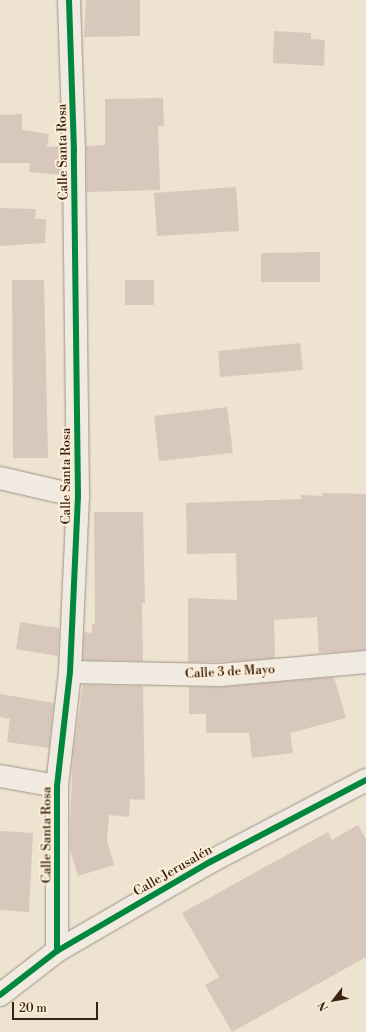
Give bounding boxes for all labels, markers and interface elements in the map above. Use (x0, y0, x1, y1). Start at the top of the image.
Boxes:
street label: Calle Santa Rosa (54, 103, 72, 201)
street label: Calle Santa Rosa (58, 428, 74, 524)
street label: Calle 3 de Mayo (185, 662, 275, 682)
street label: Calle Santa Rosa (39, 787, 55, 883)
street label: Calle Jerusalén (131, 842, 215, 900)
north arrow (314, 980, 354, 1020)
scale bar (14, 994, 100, 1020)
text: N (315, 999, 332, 1014)
text: 20 m (19, 1001, 47, 1016)

